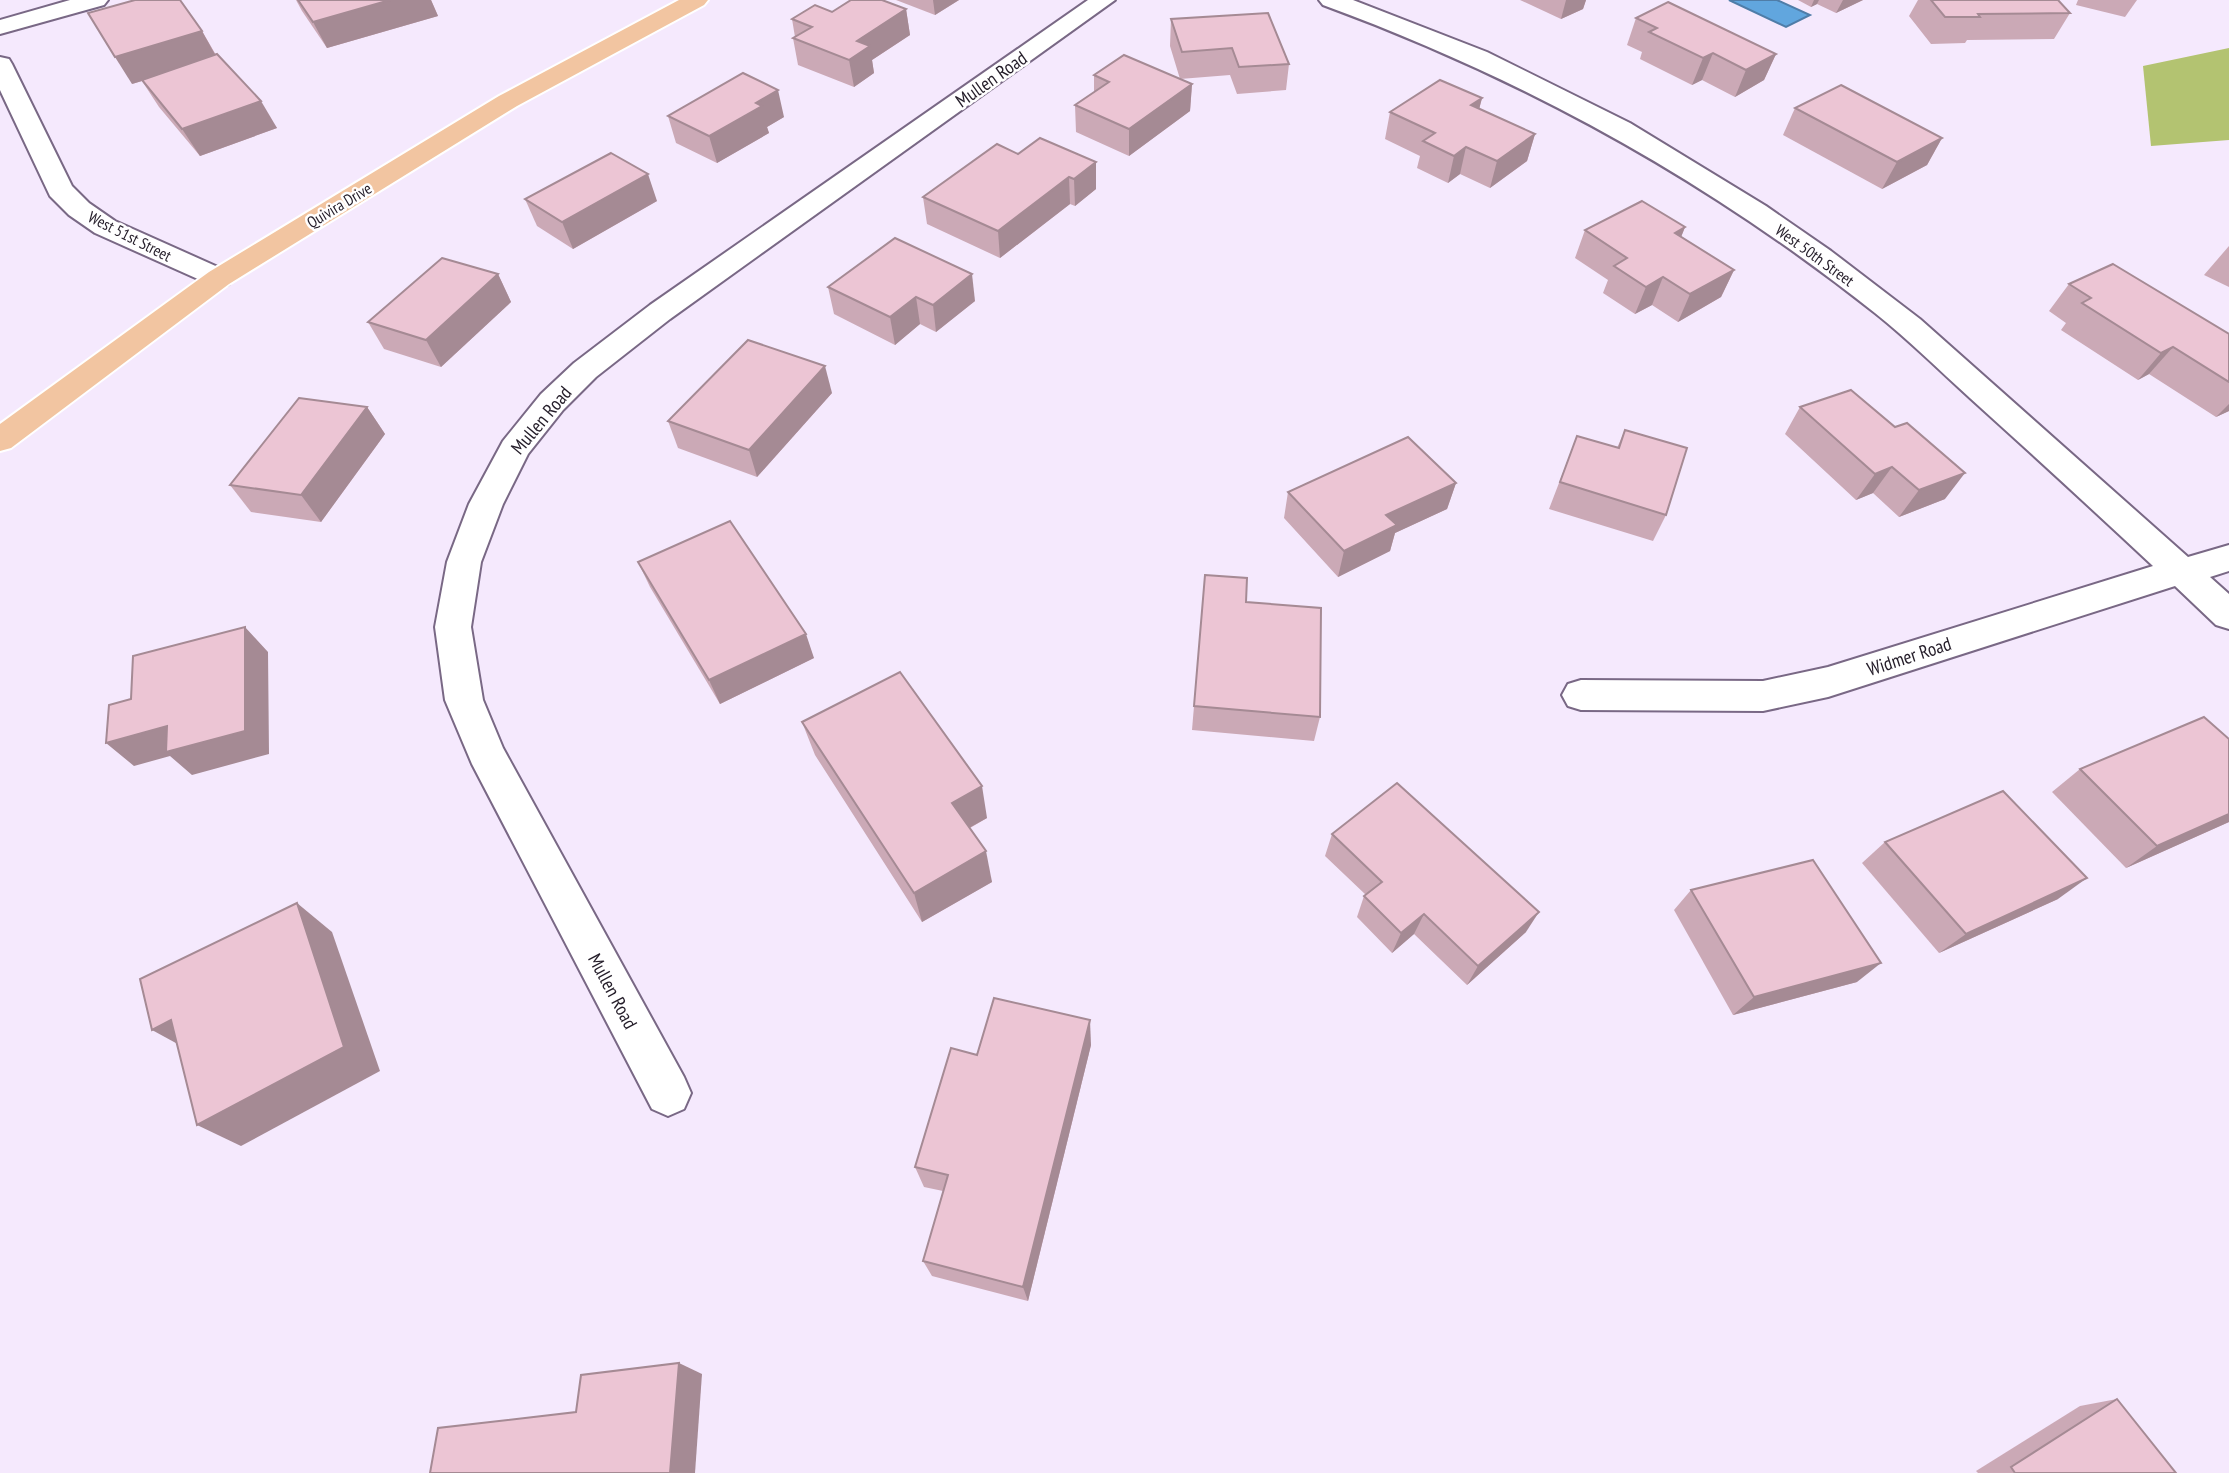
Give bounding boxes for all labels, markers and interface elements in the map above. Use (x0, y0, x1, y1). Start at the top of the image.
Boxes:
street label: Mullen Road (951, 46, 1031, 112)
street label: Quivira Drive (303, 178, 375, 232)
street label: West 51st Street (85, 206, 175, 266)
street label: West 50th Street (1772, 220, 1859, 291)
street label: Mullen Road (506, 381, 576, 459)
street label: Widmer Road (1864, 631, 1954, 681)
street label: Mullen Road (583, 949, 643, 1033)

